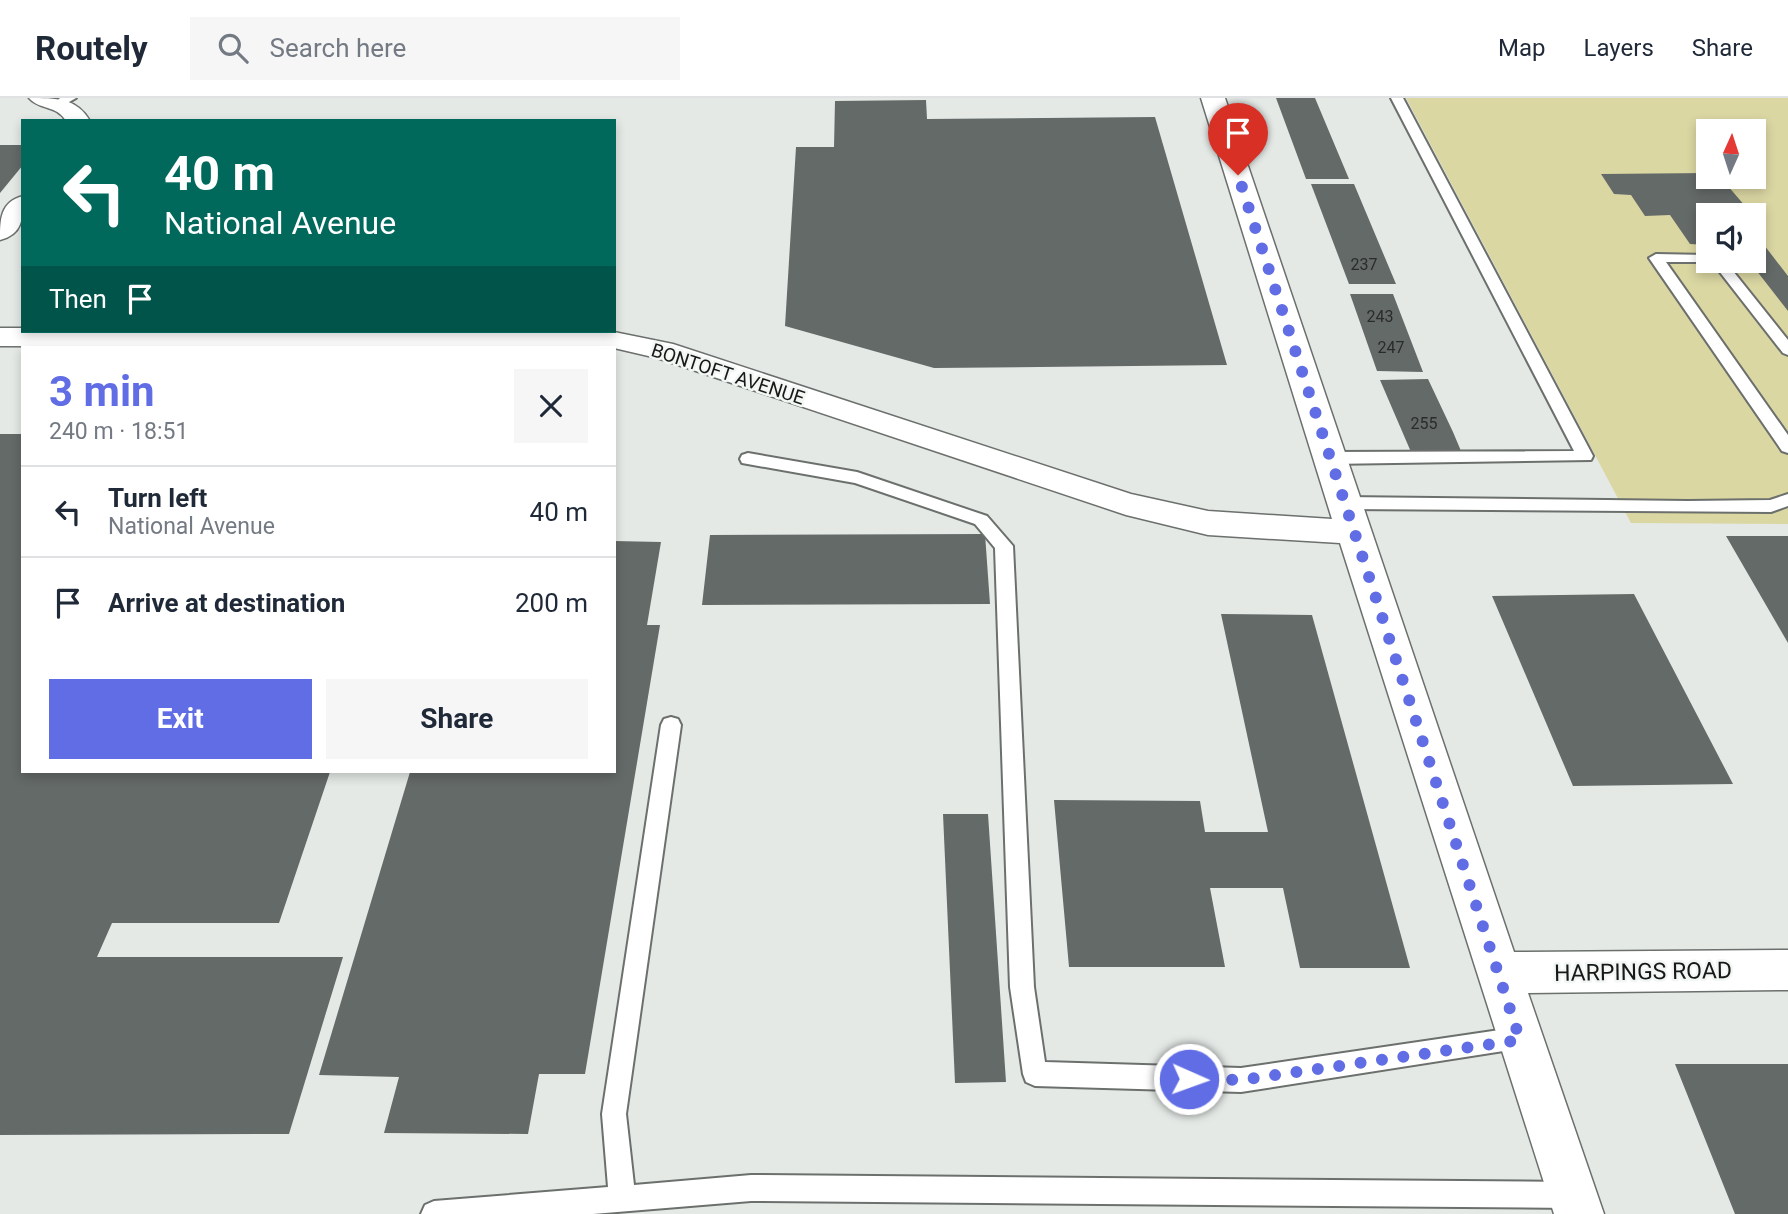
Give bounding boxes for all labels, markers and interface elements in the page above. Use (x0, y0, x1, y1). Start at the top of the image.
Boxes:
search box (190, 17, 680, 80)
text: Routely (35, 29, 148, 68)
icon: search (214, 29, 252, 67)
text: Search here (270, 33, 406, 63)
text: Map (1498, 34, 1546, 62)
text: Layers (1584, 34, 1654, 62)
text: Share (1692, 34, 1753, 62)
pin (1208, 103, 1268, 175)
icon: arrive (1219, 114, 1257, 152)
north arrow (1696, 119, 1766, 189)
map controls (1696, 119, 1766, 273)
text: 40 m (164, 145, 275, 202)
icon: left (49, 147, 140, 238)
button: sound (1696, 203, 1766, 273)
text: National Avenue (164, 204, 396, 242)
house number: 237 (1351, 255, 1377, 274)
icon: arrive (121, 280, 159, 318)
text: Then (49, 284, 107, 314)
house number: 243 (1367, 307, 1393, 326)
street label: BONTOFT AVENUE (648, 338, 808, 410)
house number: 247 (1378, 338, 1404, 357)
text: 3 min (49, 367, 155, 416)
button: close (514, 369, 588, 443)
house number: 255 (1411, 414, 1437, 433)
text: 240 m · 18:51 (49, 418, 188, 445)
text: Turn left (108, 483, 207, 513)
icon: left (49, 493, 87, 531)
text: 40 m (530, 497, 588, 527)
text: National Avenue (108, 513, 275, 540)
icon: arrive (49, 584, 87, 622)
text: Arrive at destination (108, 588, 345, 618)
text: 200 m (515, 588, 588, 618)
button: Exit (49, 679, 312, 759)
button: Share (326, 679, 588, 759)
street label: HARPINGS ROAD (1554, 957, 1732, 987)
position arrow (1152, 1042, 1226, 1116)

